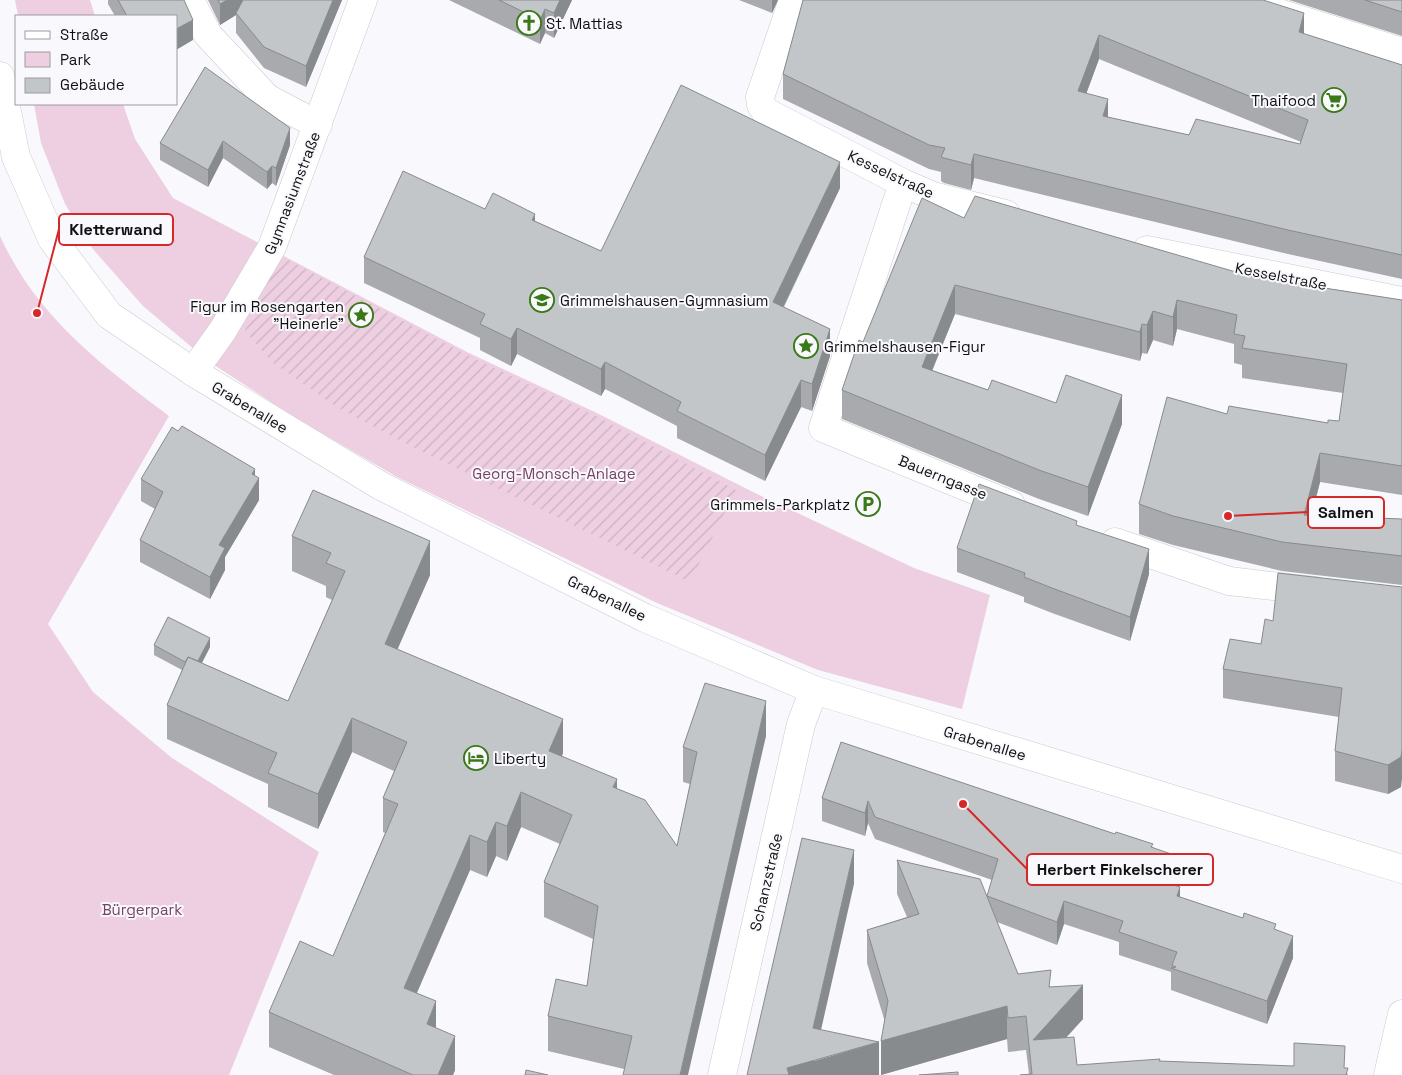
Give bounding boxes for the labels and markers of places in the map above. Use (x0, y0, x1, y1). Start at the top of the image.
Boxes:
church icon: St. Mattias (516, 10, 542, 36)
place label: St. Mattias (546, 14, 623, 33)
supermarket icon: Thaifood (1321, 87, 1347, 113)
place label: Thaifood (1251, 91, 1316, 110)
callout: Kletterwand (59, 214, 173, 245)
school or university icon: Grimmelshausen-Gymnasium (529, 287, 555, 313)
place label: Grimmelshausen-Gymnasium (560, 291, 769, 310)
place label: Figur im Rosengarten "Heinerle" (190, 297, 344, 333)
place icon: Figur im Rosengarten "Heinerle" (348, 302, 374, 328)
place icon: Grimmelshausen-Figur (793, 333, 819, 359)
place label: Grimmelshausen-Figur (824, 337, 986, 356)
parking icon: Grimmels-Parkplatz (855, 491, 881, 517)
place label: Grimmels-Parkplatz (710, 495, 850, 514)
callout: Salmen (1308, 497, 1384, 528)
hotel icon: Liberty (463, 745, 489, 771)
place label: Liberty (494, 749, 546, 768)
callout: Herbert Finkelscherer (1027, 854, 1213, 885)

